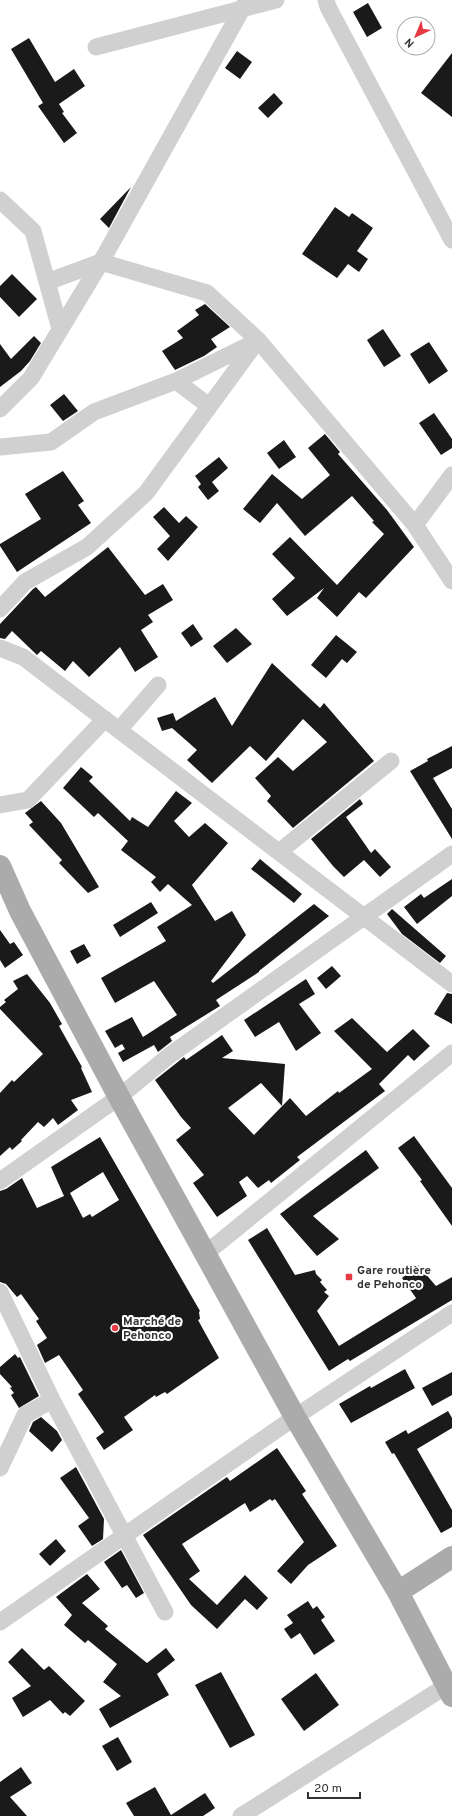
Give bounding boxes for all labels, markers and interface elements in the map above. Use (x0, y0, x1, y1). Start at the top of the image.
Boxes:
north arrow (396, 16, 436, 56)
text: N (402, 35, 417, 50)
place label: Gare routière de Pehonco (357, 1263, 431, 1293)
marker: Gare routière de Pehonco (344, 1272, 354, 1282)
place label: Marché de Pehonco (123, 1314, 181, 1344)
marker: Marché de Pehonco (110, 1323, 120, 1333)
scale bar (308, 1774, 360, 1800)
text: 20 m (314, 1781, 342, 1797)

